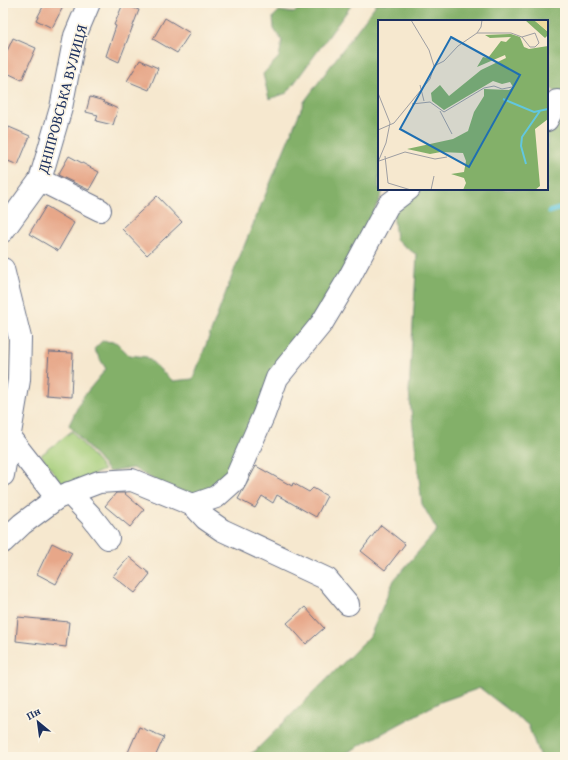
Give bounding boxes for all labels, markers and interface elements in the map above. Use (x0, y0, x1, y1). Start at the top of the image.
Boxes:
inset map (378, 20, 548, 190)
street label: ДНІПРОВСЬКА ВУЛИЦЯ (32, 22, 92, 177)
north arrow (18, 702, 58, 742)
text: Пн (23, 703, 43, 724)

